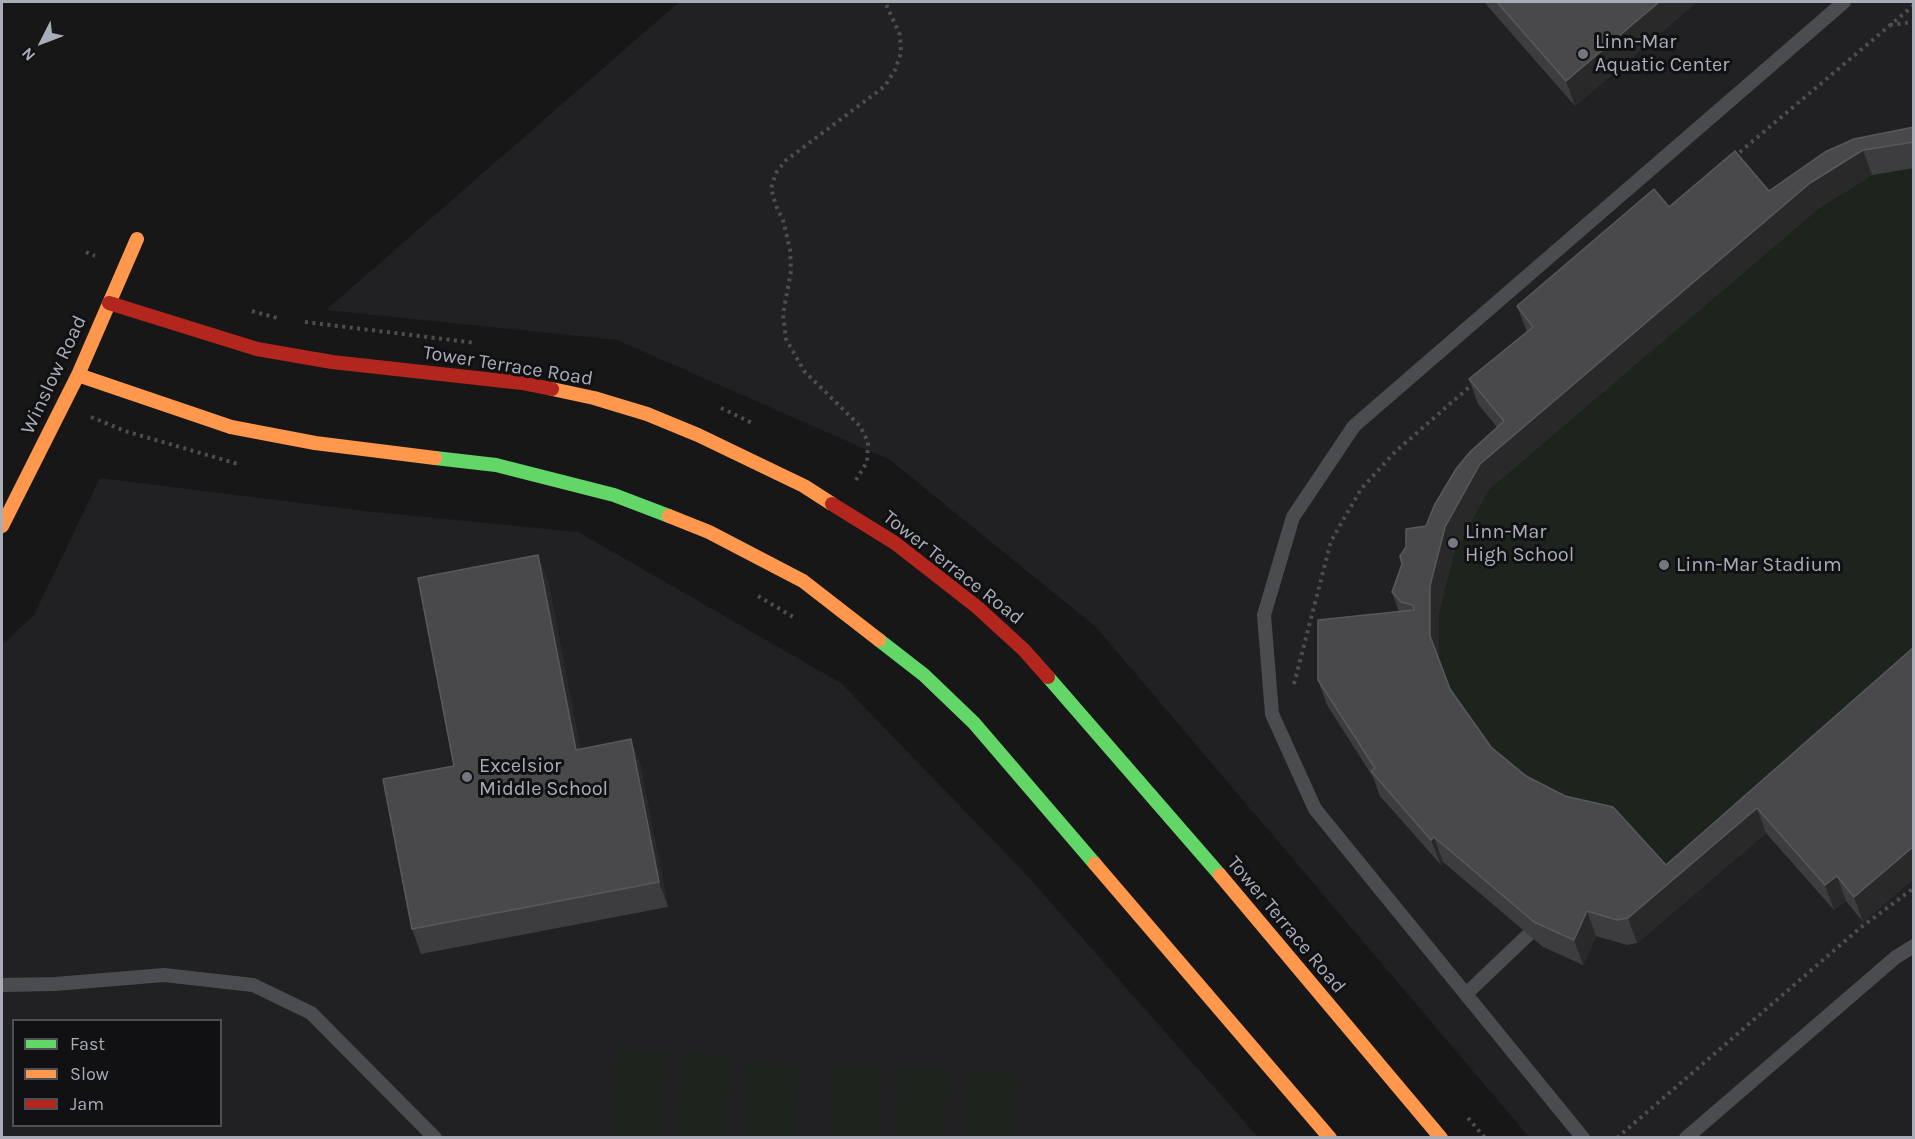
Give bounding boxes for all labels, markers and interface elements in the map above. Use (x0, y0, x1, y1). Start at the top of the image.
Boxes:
north arrow (12, 12, 72, 72)
place label: Linn-Mar Aquatic Center (1595, 30, 1729, 77)
text: N (17, 44, 39, 65)
marker: Linn-Mar Aquatic Center (1576, 47, 1590, 61)
street label: Winslow Road (16, 312, 92, 438)
street label: Tower Terrace Road (421, 341, 595, 391)
street label: Tower Terrace Road (878, 506, 1028, 630)
place label: Linn-Mar High School (1465, 520, 1574, 567)
marker: Linn-Mar High School (1446, 536, 1460, 550)
place label: Linn-Mar Stadium (1676, 553, 1842, 577)
marker: Linn-Mar Stadium (1657, 558, 1671, 572)
place label: Excelsior Middle School (479, 754, 608, 801)
marker: Excelsior Middle School (460, 770, 474, 784)
street label: Tower Terrace Road (1222, 852, 1350, 998)
legend (12, 1019, 222, 1127)
text: Fast (70, 1033, 105, 1055)
text: Slow (70, 1063, 109, 1085)
text: Jam (70, 1093, 104, 1115)

